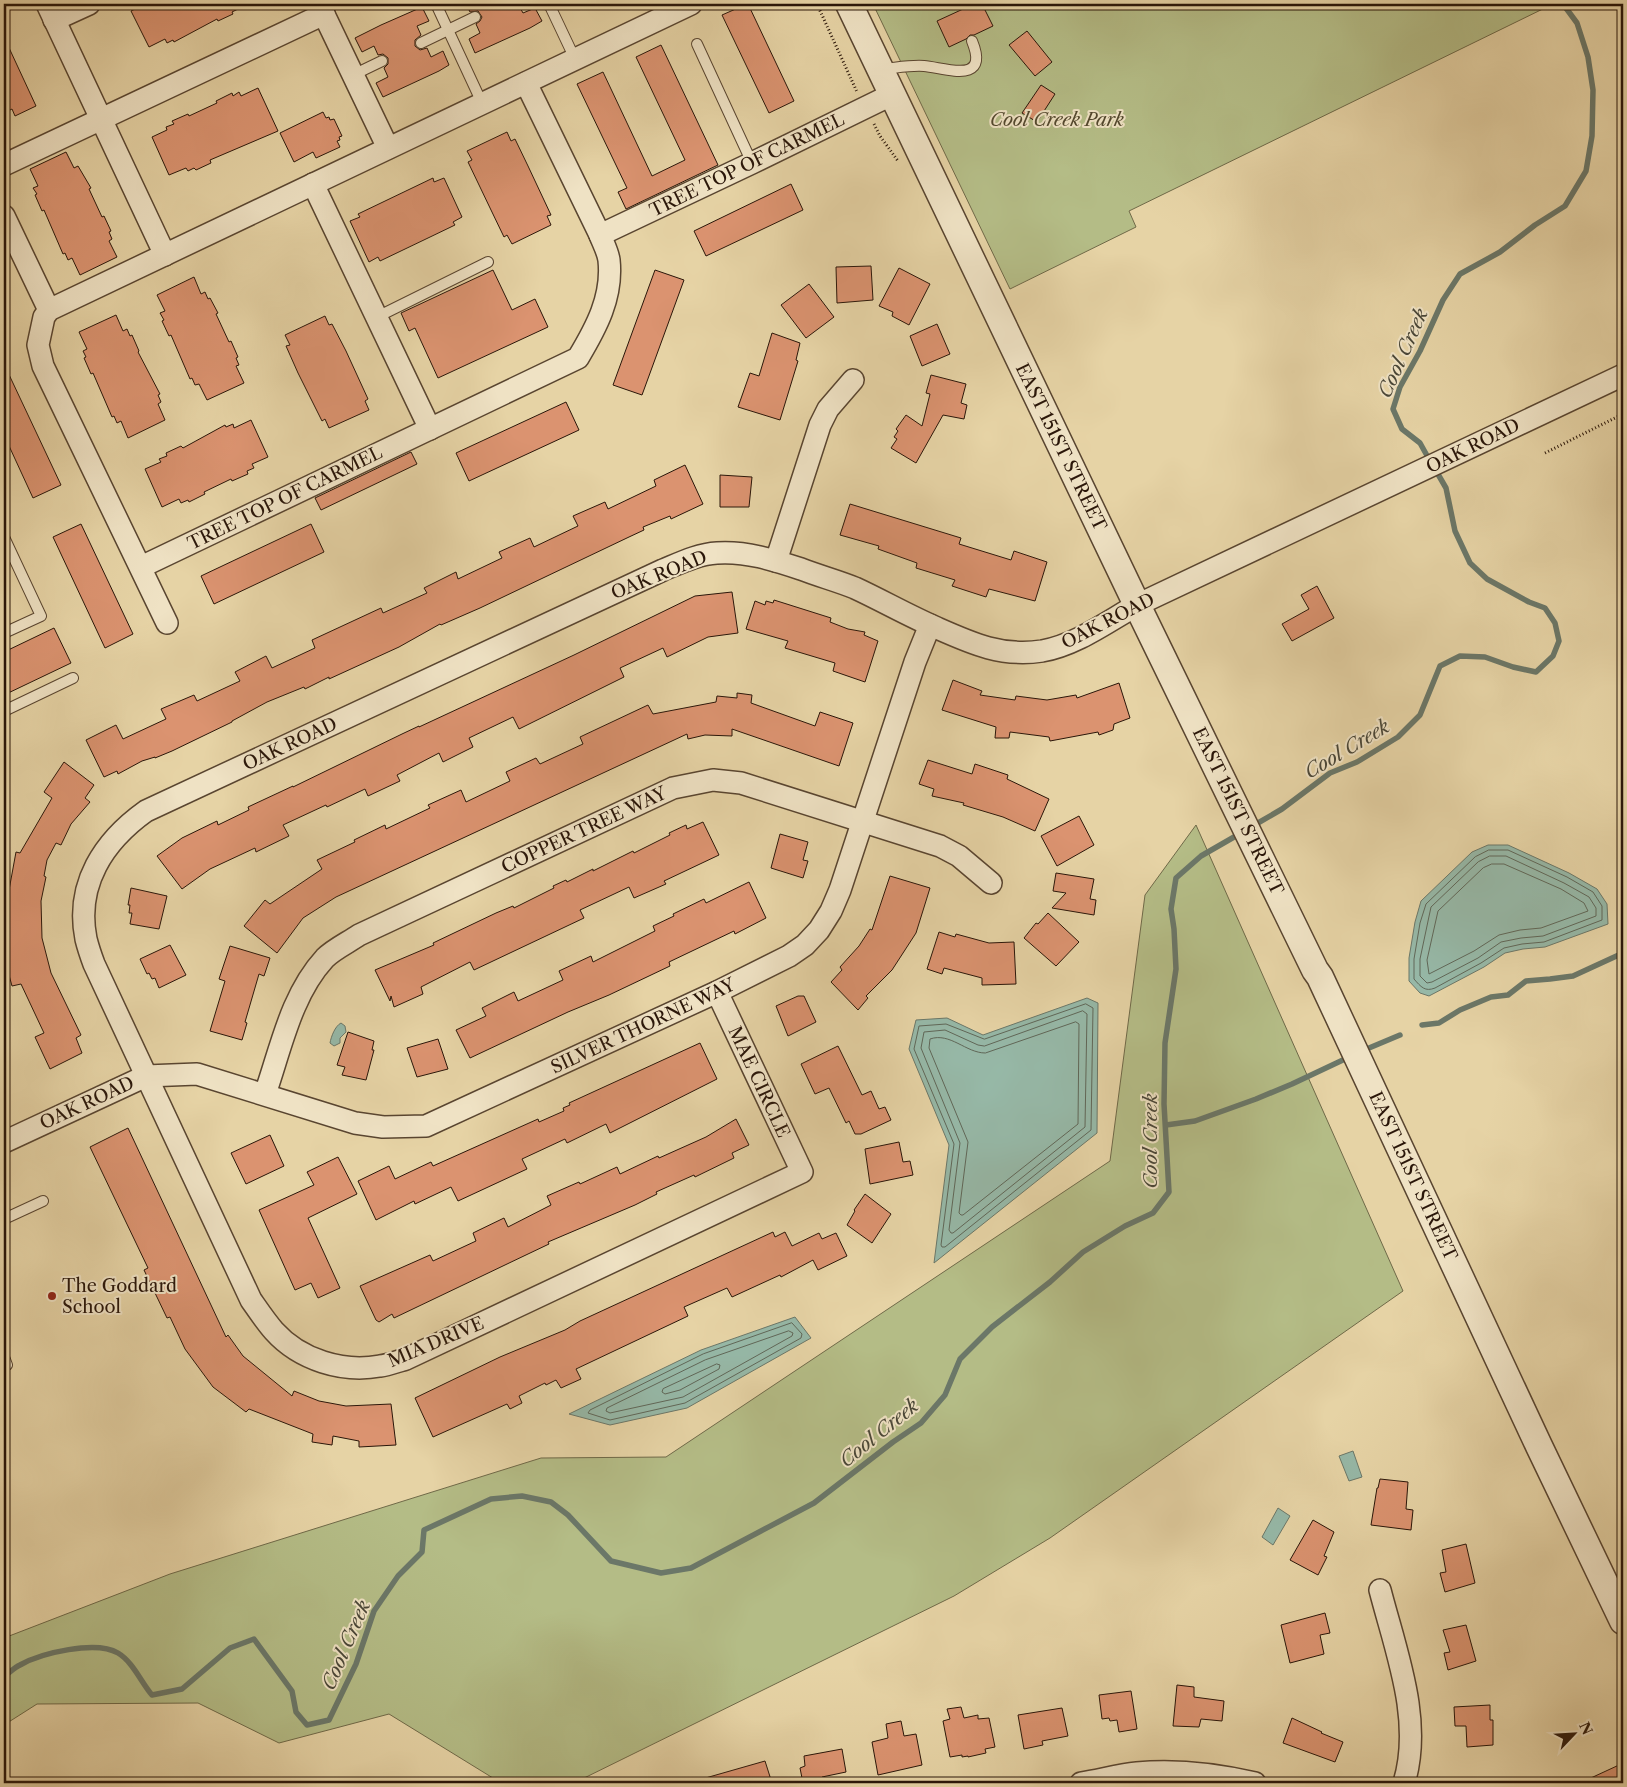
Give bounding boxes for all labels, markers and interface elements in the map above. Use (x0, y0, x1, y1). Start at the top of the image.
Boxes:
street label: TREE TOP OF CARMEL (646, 108, 848, 222)
park label: Cool Creek Park (990, 109, 1125, 131)
water label: Cool Creek (1373, 305, 1433, 401)
street label: EAST 151ST STREET (1011, 360, 1111, 535)
street label: OAK ROAD (1423, 414, 1523, 478)
street label: TREE TOP OF CARMEL (184, 441, 386, 555)
street label: OAK ROAD (608, 546, 710, 604)
street label: OAK ROAD (1058, 588, 1158, 654)
street label: OAK ROAD (239, 713, 341, 775)
water label: Cool Creek (1300, 715, 1394, 783)
street label: EAST 151ST STREET (1188, 724, 1288, 899)
street label: COPPER TREE WAY (498, 781, 671, 878)
street label: SILVER THORNE WAY (547, 973, 740, 1078)
street label: MAE CIRCLE (724, 1023, 794, 1141)
street label: OAK ROAD (36, 1072, 138, 1134)
street label: EAST 151ST STREET (1364, 1088, 1462, 1264)
water label: Cool Creek (1139, 1093, 1162, 1189)
place label: The Goddard School (62, 1275, 177, 1318)
marker: The Goddard School (46, 1290, 58, 1302)
street label: MIA DRIVE (385, 1312, 487, 1372)
water label: Cool Creek (835, 1394, 923, 1472)
water label: Cool Creek (317, 1597, 375, 1693)
north arrow (1550, 1710, 1600, 1760)
text: N (1575, 1719, 1597, 1738)

